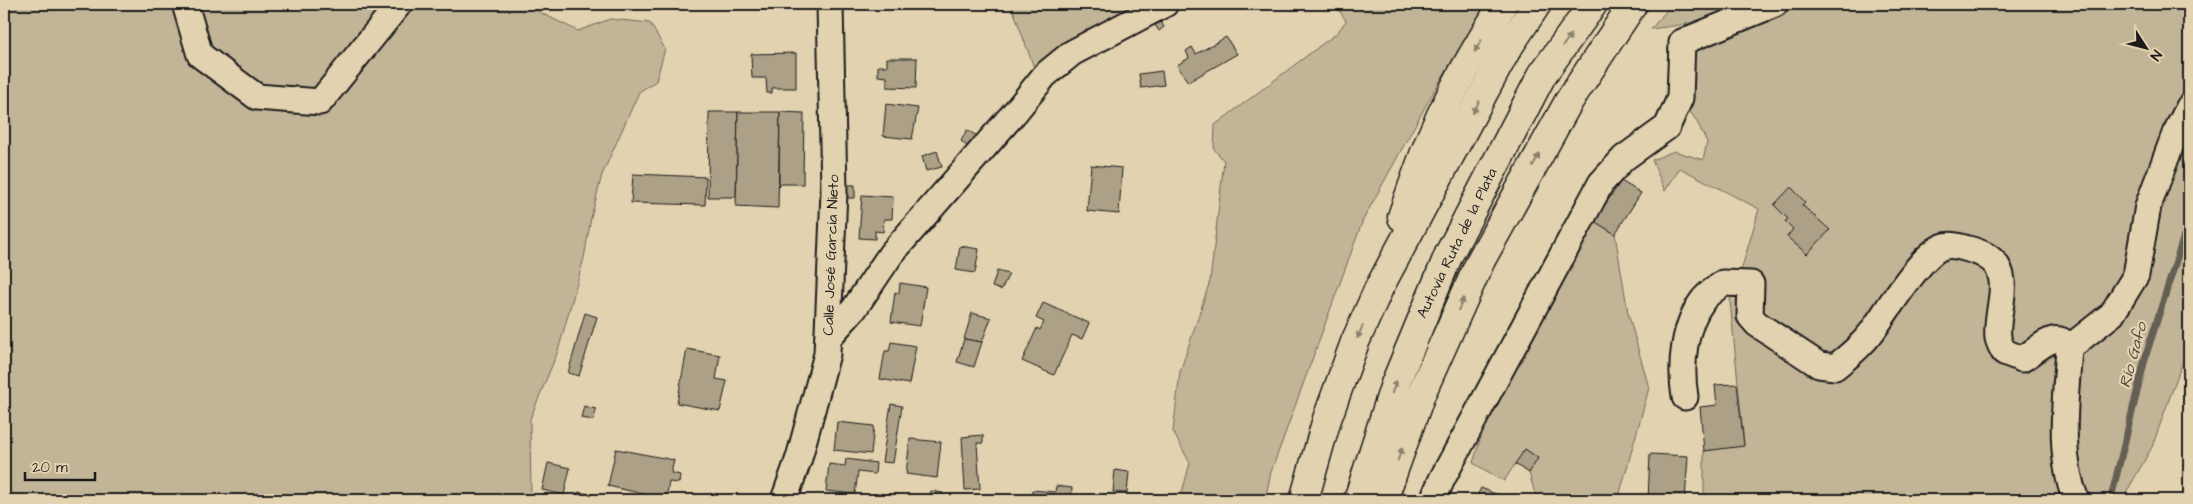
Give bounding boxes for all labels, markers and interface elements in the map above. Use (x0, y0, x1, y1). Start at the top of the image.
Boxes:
north arrow (2120, 22, 2170, 72)
one-way arrow (1562, 33, 1572, 46)
one-way arrow (1474, 39, 1483, 52)
text: N (2145, 46, 2166, 65)
one-way arrow (1472, 100, 1480, 115)
one-way arrow (1532, 153, 1540, 167)
street label: Autovía Ruta de la Plata (1412, 164, 1503, 322)
street label: Calle José García Nieto (818, 174, 844, 336)
one-way arrow (1458, 297, 1466, 311)
water label: Río Gafo (2114, 319, 2153, 390)
one-way arrow (1355, 325, 1363, 339)
one-way arrow (1390, 379, 1398, 394)
one-way arrow (1397, 447, 1404, 462)
scale bar (25, 449, 95, 481)
text: 20 m (32, 457, 68, 478)

